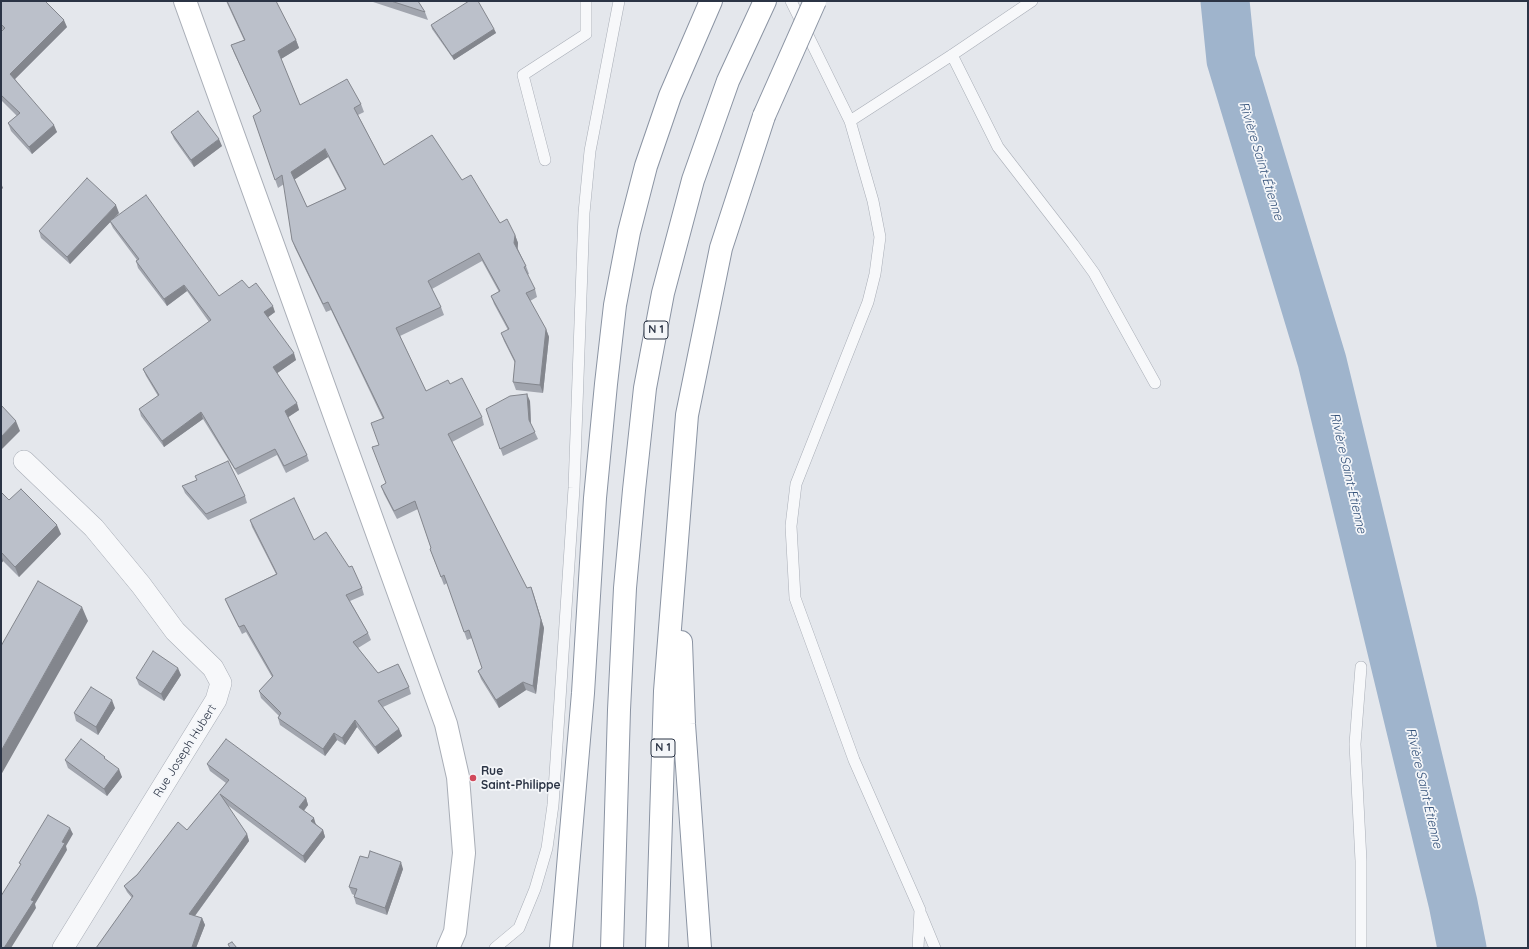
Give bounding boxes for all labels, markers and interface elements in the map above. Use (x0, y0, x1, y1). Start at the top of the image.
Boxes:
water label: Rivière Saint-Étienne (1236, 100, 1286, 222)
road number: N 1 (644, 321, 668, 339)
water label: Rivière Saint-Étienne (1327, 411, 1369, 535)
street label: Rue Joseph Hubert (151, 702, 219, 800)
water label: Rivière Saint-Étienne (1403, 726, 1445, 850)
road number: N 1 (651, 739, 675, 757)
place label: Rue Saint-Philippe (481, 764, 561, 792)
marker: Rue Saint-Philippe (468, 773, 478, 783)

